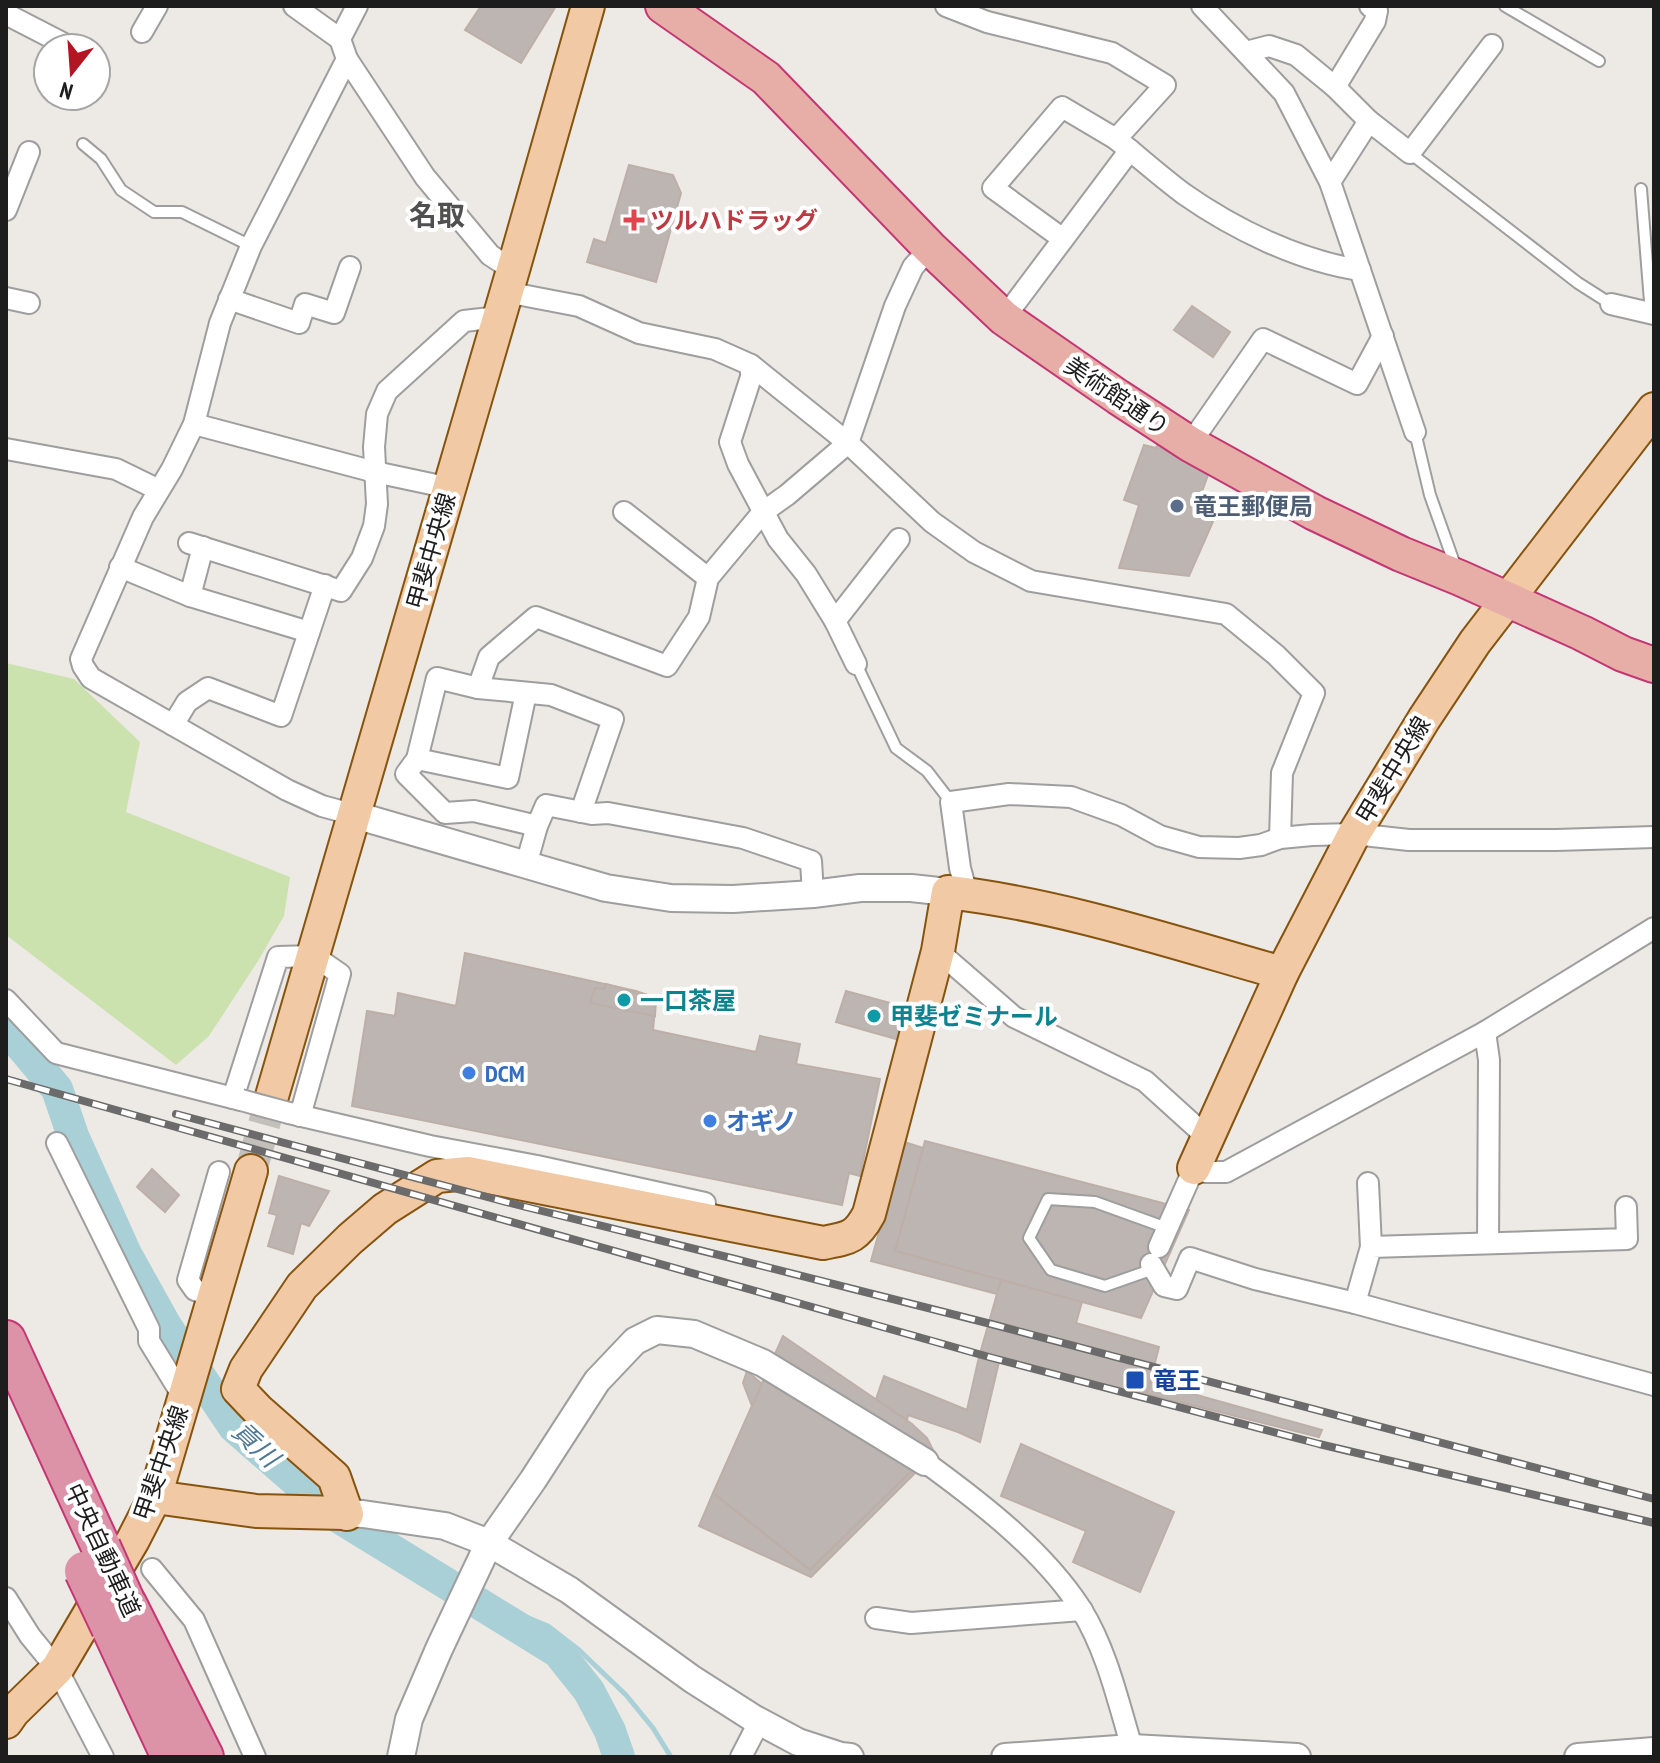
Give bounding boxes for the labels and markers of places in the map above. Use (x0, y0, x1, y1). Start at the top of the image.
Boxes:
place label: ツルハドラッグ (650, 205, 818, 236)
marker: ツルハドラッグ (625, 211, 643, 229)
place label: 竜王郵便局 (1193, 491, 1313, 522)
marker: 竜王郵便局 (1168, 497, 1186, 515)
place label: 一口茶屋 (640, 985, 736, 1016)
marker: 一口茶屋 (615, 991, 633, 1009)
place label: 甲斐ゼミナール (890, 1001, 1058, 1032)
marker: 甲斐ゼミナール (865, 1007, 883, 1025)
place label: DCM (485, 1058, 525, 1089)
marker: DCM (460, 1064, 478, 1082)
place label: オギノ (726, 1106, 797, 1137)
marker: オギノ (701, 1112, 719, 1130)
place label: 竜王 (1153, 1365, 1201, 1396)
marker: 竜王 (1124, 1369, 1146, 1391)

